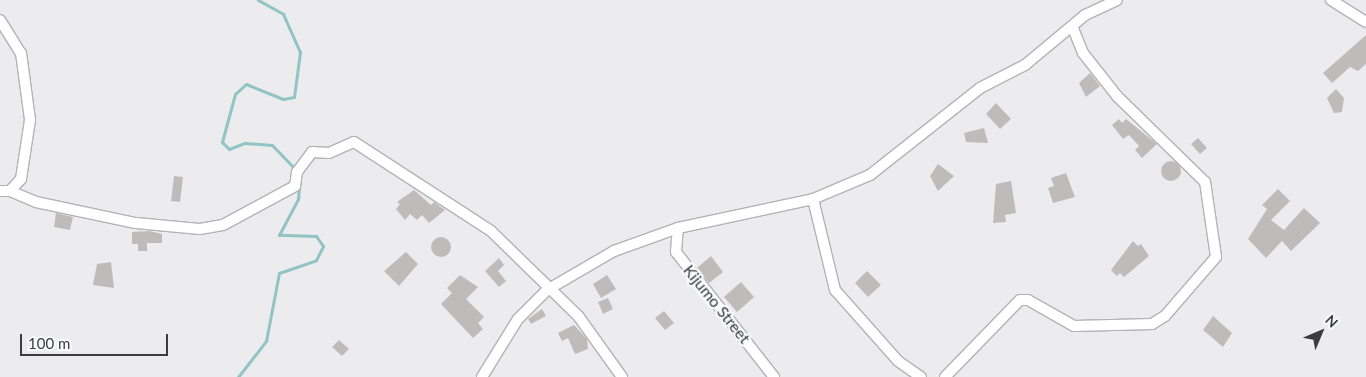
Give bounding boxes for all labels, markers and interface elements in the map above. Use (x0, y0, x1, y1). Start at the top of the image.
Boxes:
street label: Kijumo Street (679, 261, 755, 347)
north arrow (1296, 307, 1346, 357)
text: N (1322, 311, 1342, 331)
scale bar (22, 324, 170, 356)
text: 100 m (28, 334, 70, 352)

